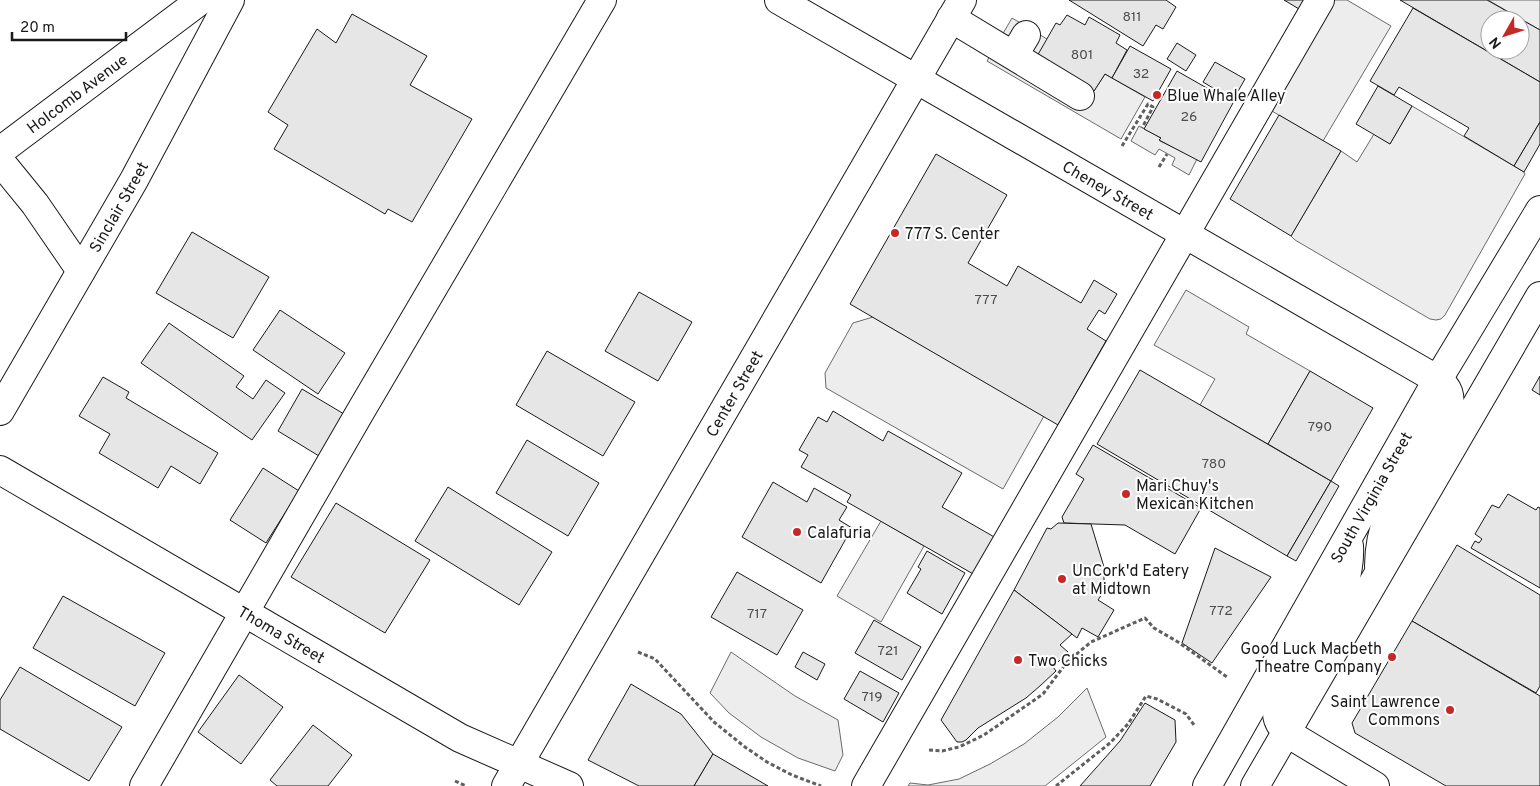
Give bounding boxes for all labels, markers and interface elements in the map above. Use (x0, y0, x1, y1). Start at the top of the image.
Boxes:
house number: 811 (1123, 9, 1141, 26)
scale bar (12, 10, 126, 42)
north arrow (1480, 10, 1530, 60)
text: 20 m (20, 19, 55, 38)
text: N (1486, 33, 1506, 51)
house number: 801 (1071, 47, 1093, 64)
street label: Holcomb Avenue (24, 51, 132, 139)
house number: 32 (1133, 66, 1149, 83)
place label: Blue Whale Alley (1167, 87, 1286, 107)
marker: Blue Whale Alley (1151, 89, 1163, 101)
house number: 26 (1181, 109, 1197, 126)
street label: Cheney Street (1058, 157, 1156, 226)
street label: Sinclair Street (86, 159, 154, 257)
place label: 777 S. Center (905, 225, 1000, 245)
marker: 777 S. Center (889, 227, 901, 239)
house number: 777 (975, 292, 997, 309)
street label: Center Street (703, 347, 768, 441)
house number: 790 (1308, 419, 1332, 436)
street label: South Virginia Street (1327, 429, 1418, 567)
house number: 780 (1202, 456, 1226, 473)
place label: Mari Chuy's Mexican Kitchen (1136, 477, 1254, 515)
marker: Mari Chuy's Mexican Kitchen (1120, 488, 1132, 500)
place label: Calafuria (807, 524, 871, 544)
marker: Calafuria (791, 526, 803, 538)
place label: UnCork'd Eatery at Midtown (1072, 562, 1189, 600)
marker: UnCork'd Eatery at Midtown (1056, 573, 1068, 585)
street label: Thoma Street (234, 603, 328, 669)
house number: 772 (1209, 603, 1233, 620)
house number: 717 (747, 606, 767, 623)
place label: Good Luck Macbeth Theatre Company (1240, 640, 1382, 678)
house number: 721 (878, 643, 898, 660)
marker: Good Luck Macbeth Theatre Company (1386, 651, 1398, 663)
place label: Two Chicks (1028, 652, 1108, 672)
marker: Two Chicks (1012, 654, 1024, 666)
house number: 719 (861, 689, 883, 706)
place label: Saint Lawrence Commons (1330, 693, 1440, 731)
marker: Saint Lawrence Commons (1444, 704, 1456, 716)

